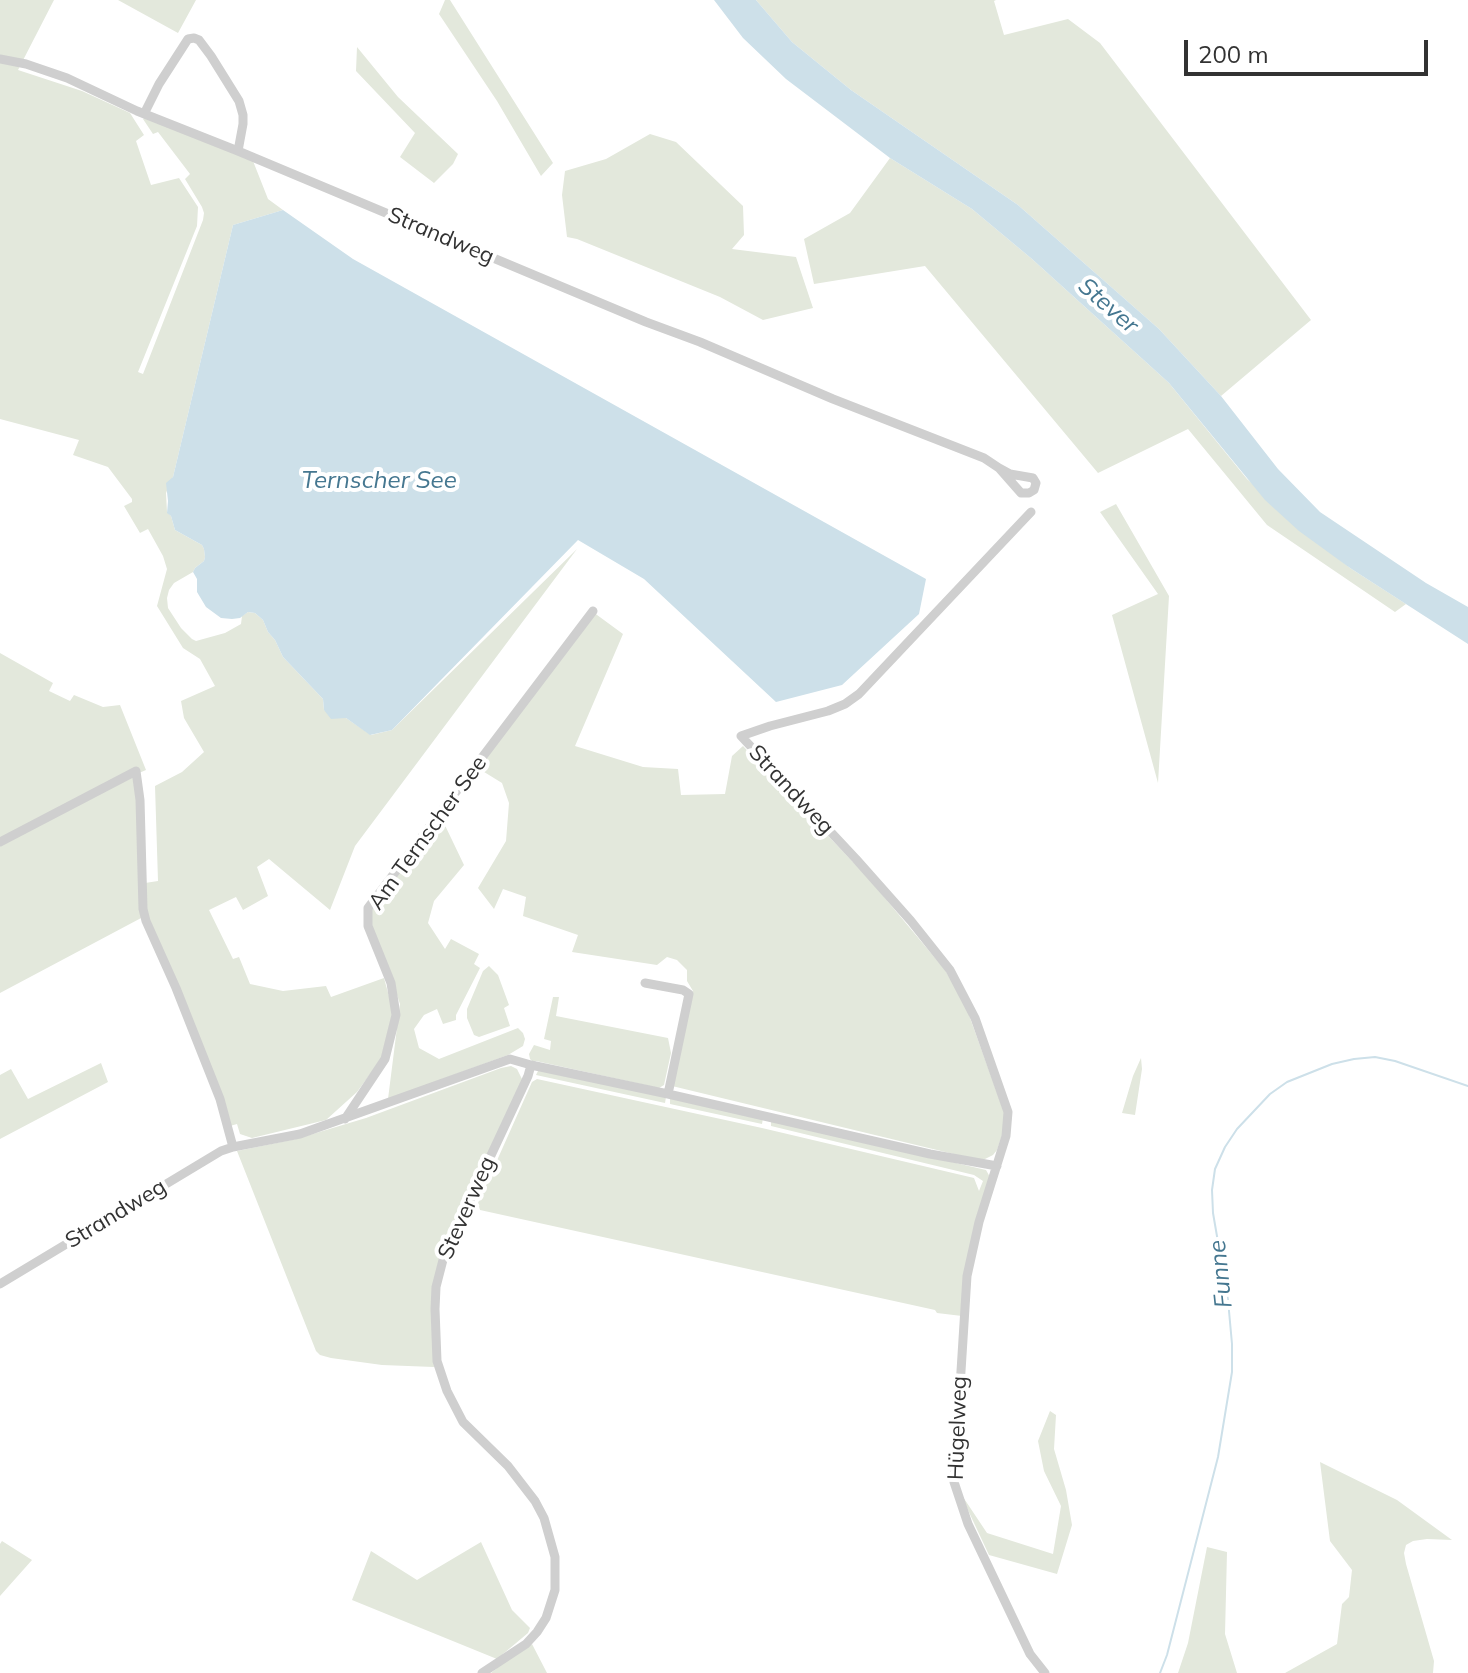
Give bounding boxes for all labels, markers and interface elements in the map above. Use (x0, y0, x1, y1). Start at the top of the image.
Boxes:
scale bar (1188, 24, 1432, 74)
text: 200 m (1198, 39, 1269, 69)
street label: Strandweg (384, 202, 498, 270)
water label: Stever (1072, 272, 1144, 340)
water label: Ternscher See (301, 467, 457, 495)
street label: Strandweg (743, 740, 839, 840)
street label: Am Ternscher See (363, 751, 493, 915)
street label: Steverweg (433, 1153, 501, 1263)
street label: Strandweg (61, 1174, 171, 1254)
water label: Funne (1203, 1239, 1239, 1309)
street label: Hügelweg (943, 1375, 973, 1481)

